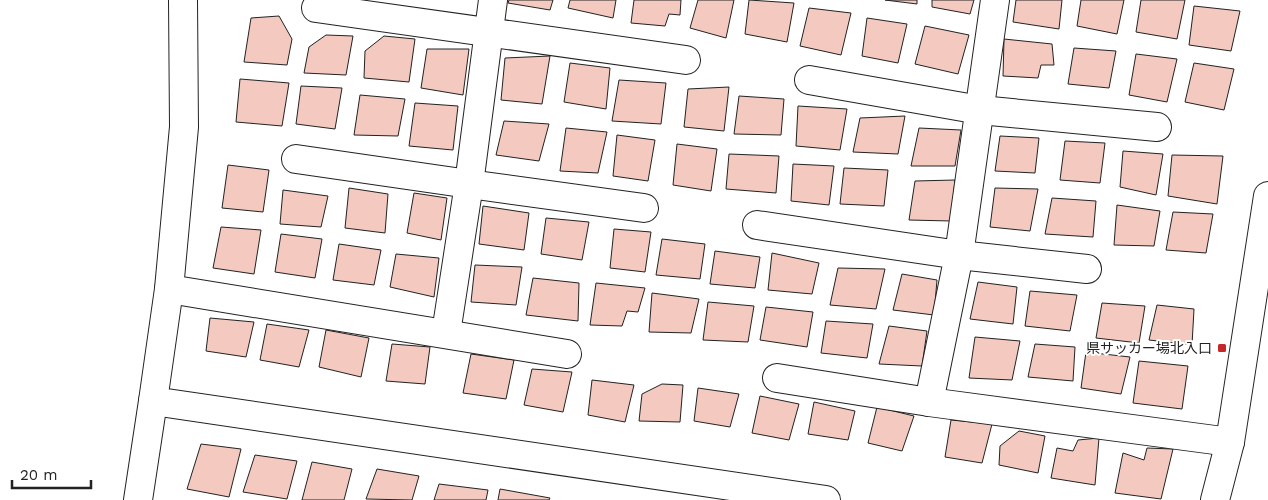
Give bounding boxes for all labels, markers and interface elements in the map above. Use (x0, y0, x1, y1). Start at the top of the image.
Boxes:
place label: 県サッカー場北入口 (1086, 340, 1212, 356)
marker: 県サッカー場北入口 (1216, 342, 1228, 354)
scale bar (12, 458, 91, 490)
text: 20 m (20, 466, 58, 484)

